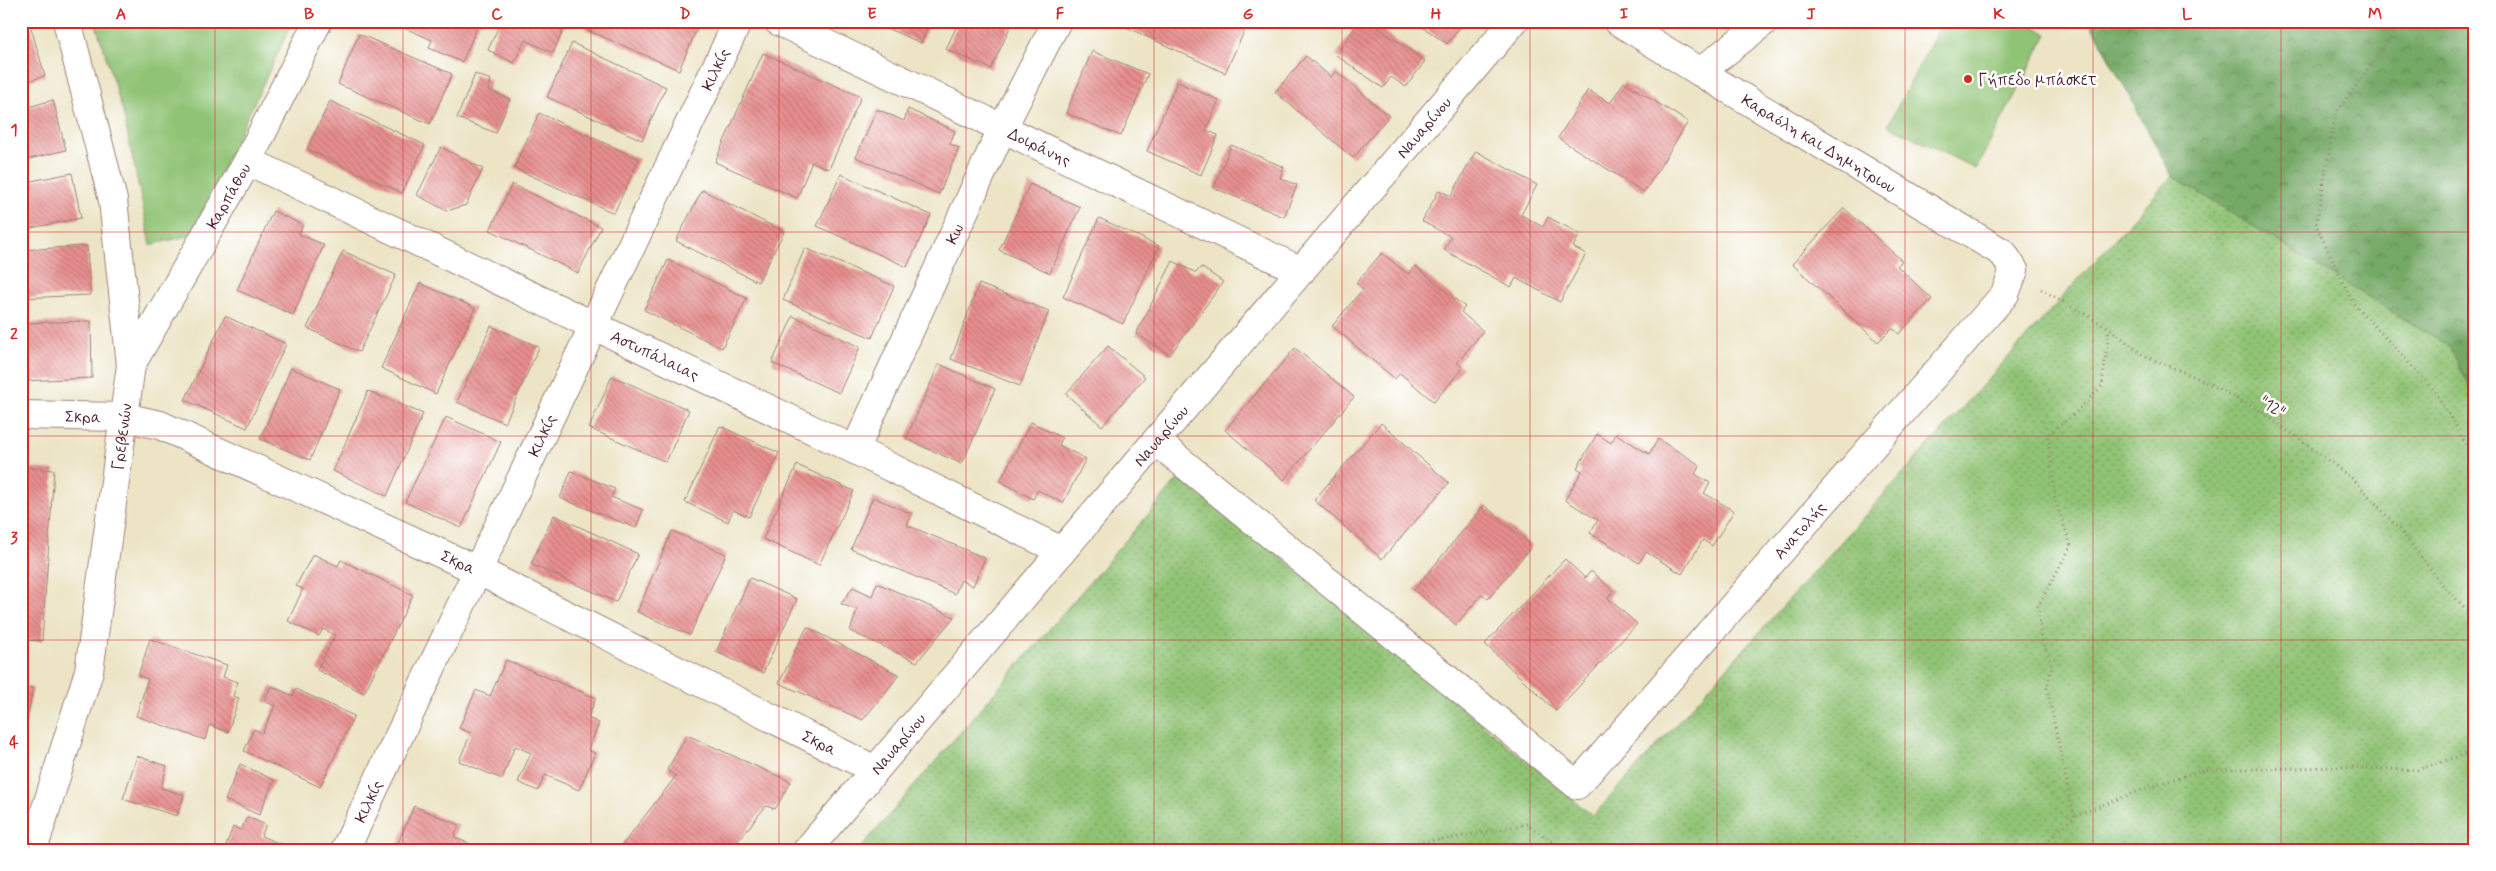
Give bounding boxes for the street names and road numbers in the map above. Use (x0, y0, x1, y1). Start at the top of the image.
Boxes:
street label: Κιλκίς (697, 45, 736, 95)
street label: Καραόλη και Δημητριου (1737, 90, 1899, 199)
street label: Ναυαρίνου (1392, 93, 1457, 163)
street label: Δοιράνης (1004, 123, 1074, 171)
street label: Καρπάθου (202, 160, 256, 233)
street label: Κω (942, 220, 969, 248)
street label: Αστυπάλαιας (607, 326, 702, 386)
street label: "12" (2256, 391, 2289, 423)
street label: Ναυαρίνου (1130, 401, 1194, 471)
street label: Γρεβενών (108, 402, 138, 472)
street label: Σκρα (65, 407, 101, 429)
street label: Κιλκίς (524, 411, 562, 461)
street label: Ανατολής (1770, 498, 1831, 564)
street label: Σκρα (437, 546, 479, 580)
street label: Ναυαρίνου (867, 709, 931, 780)
street label: Σκρα (798, 726, 840, 761)
street label: Κιλκίς (350, 777, 389, 827)

